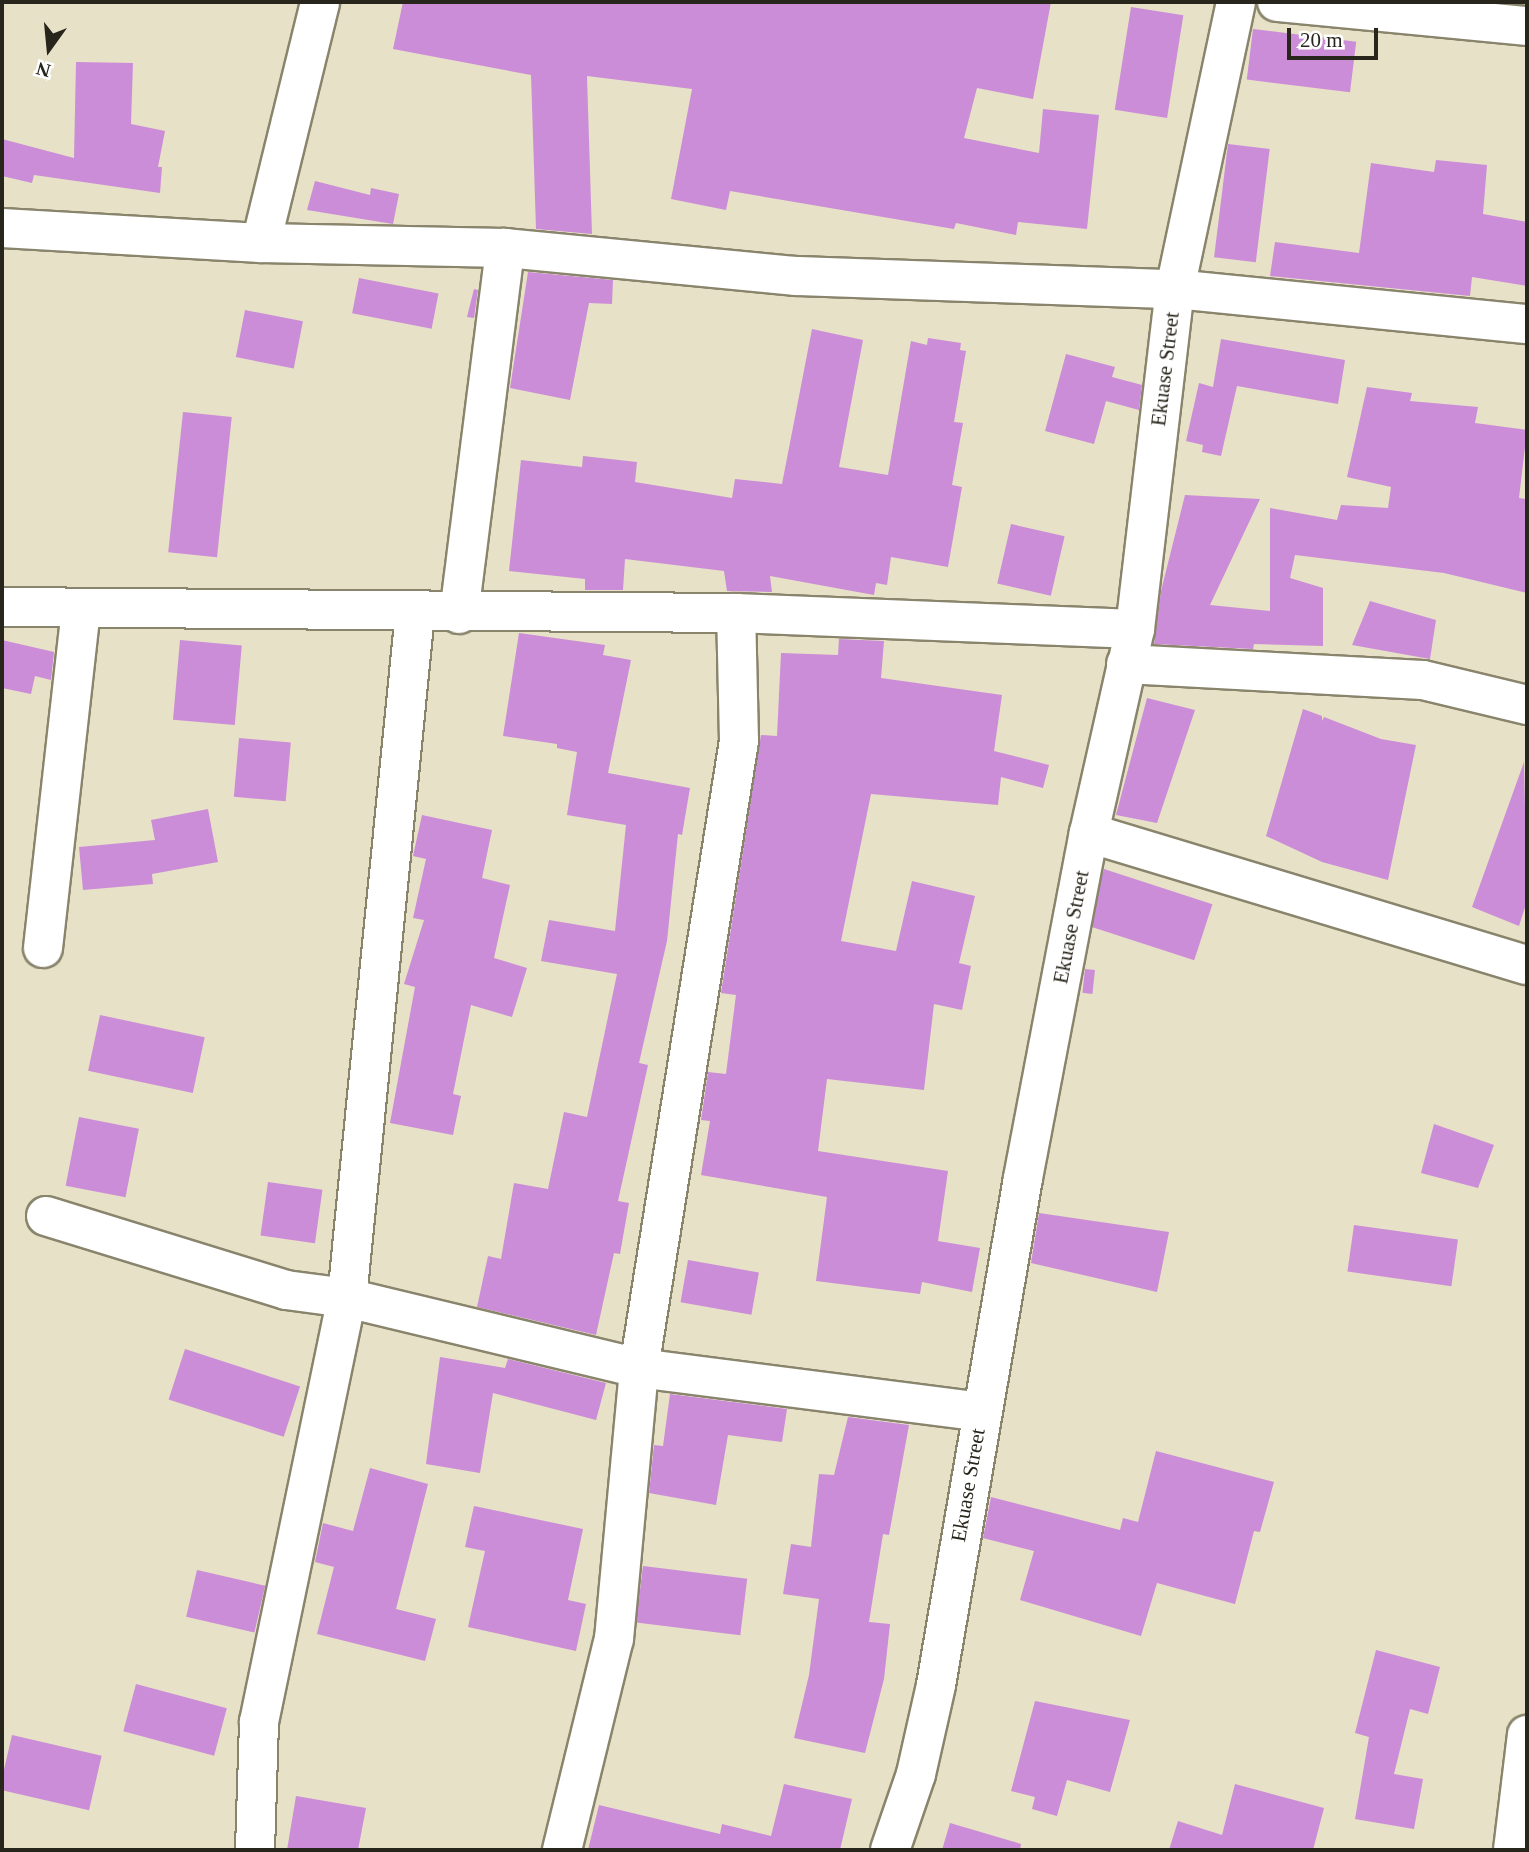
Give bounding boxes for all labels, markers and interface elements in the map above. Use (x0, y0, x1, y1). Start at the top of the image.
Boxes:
north arrow (14, 14, 84, 84)
scale bar (1291, 14, 1382, 58)
text: 20 m (1300, 28, 1343, 52)
text: N (34, 58, 53, 82)
street label: Ekuase Street (1145, 310, 1185, 428)
street label: Ekuase Street (1048, 868, 1094, 986)
street label: Ekuase Street (946, 1426, 990, 1544)

